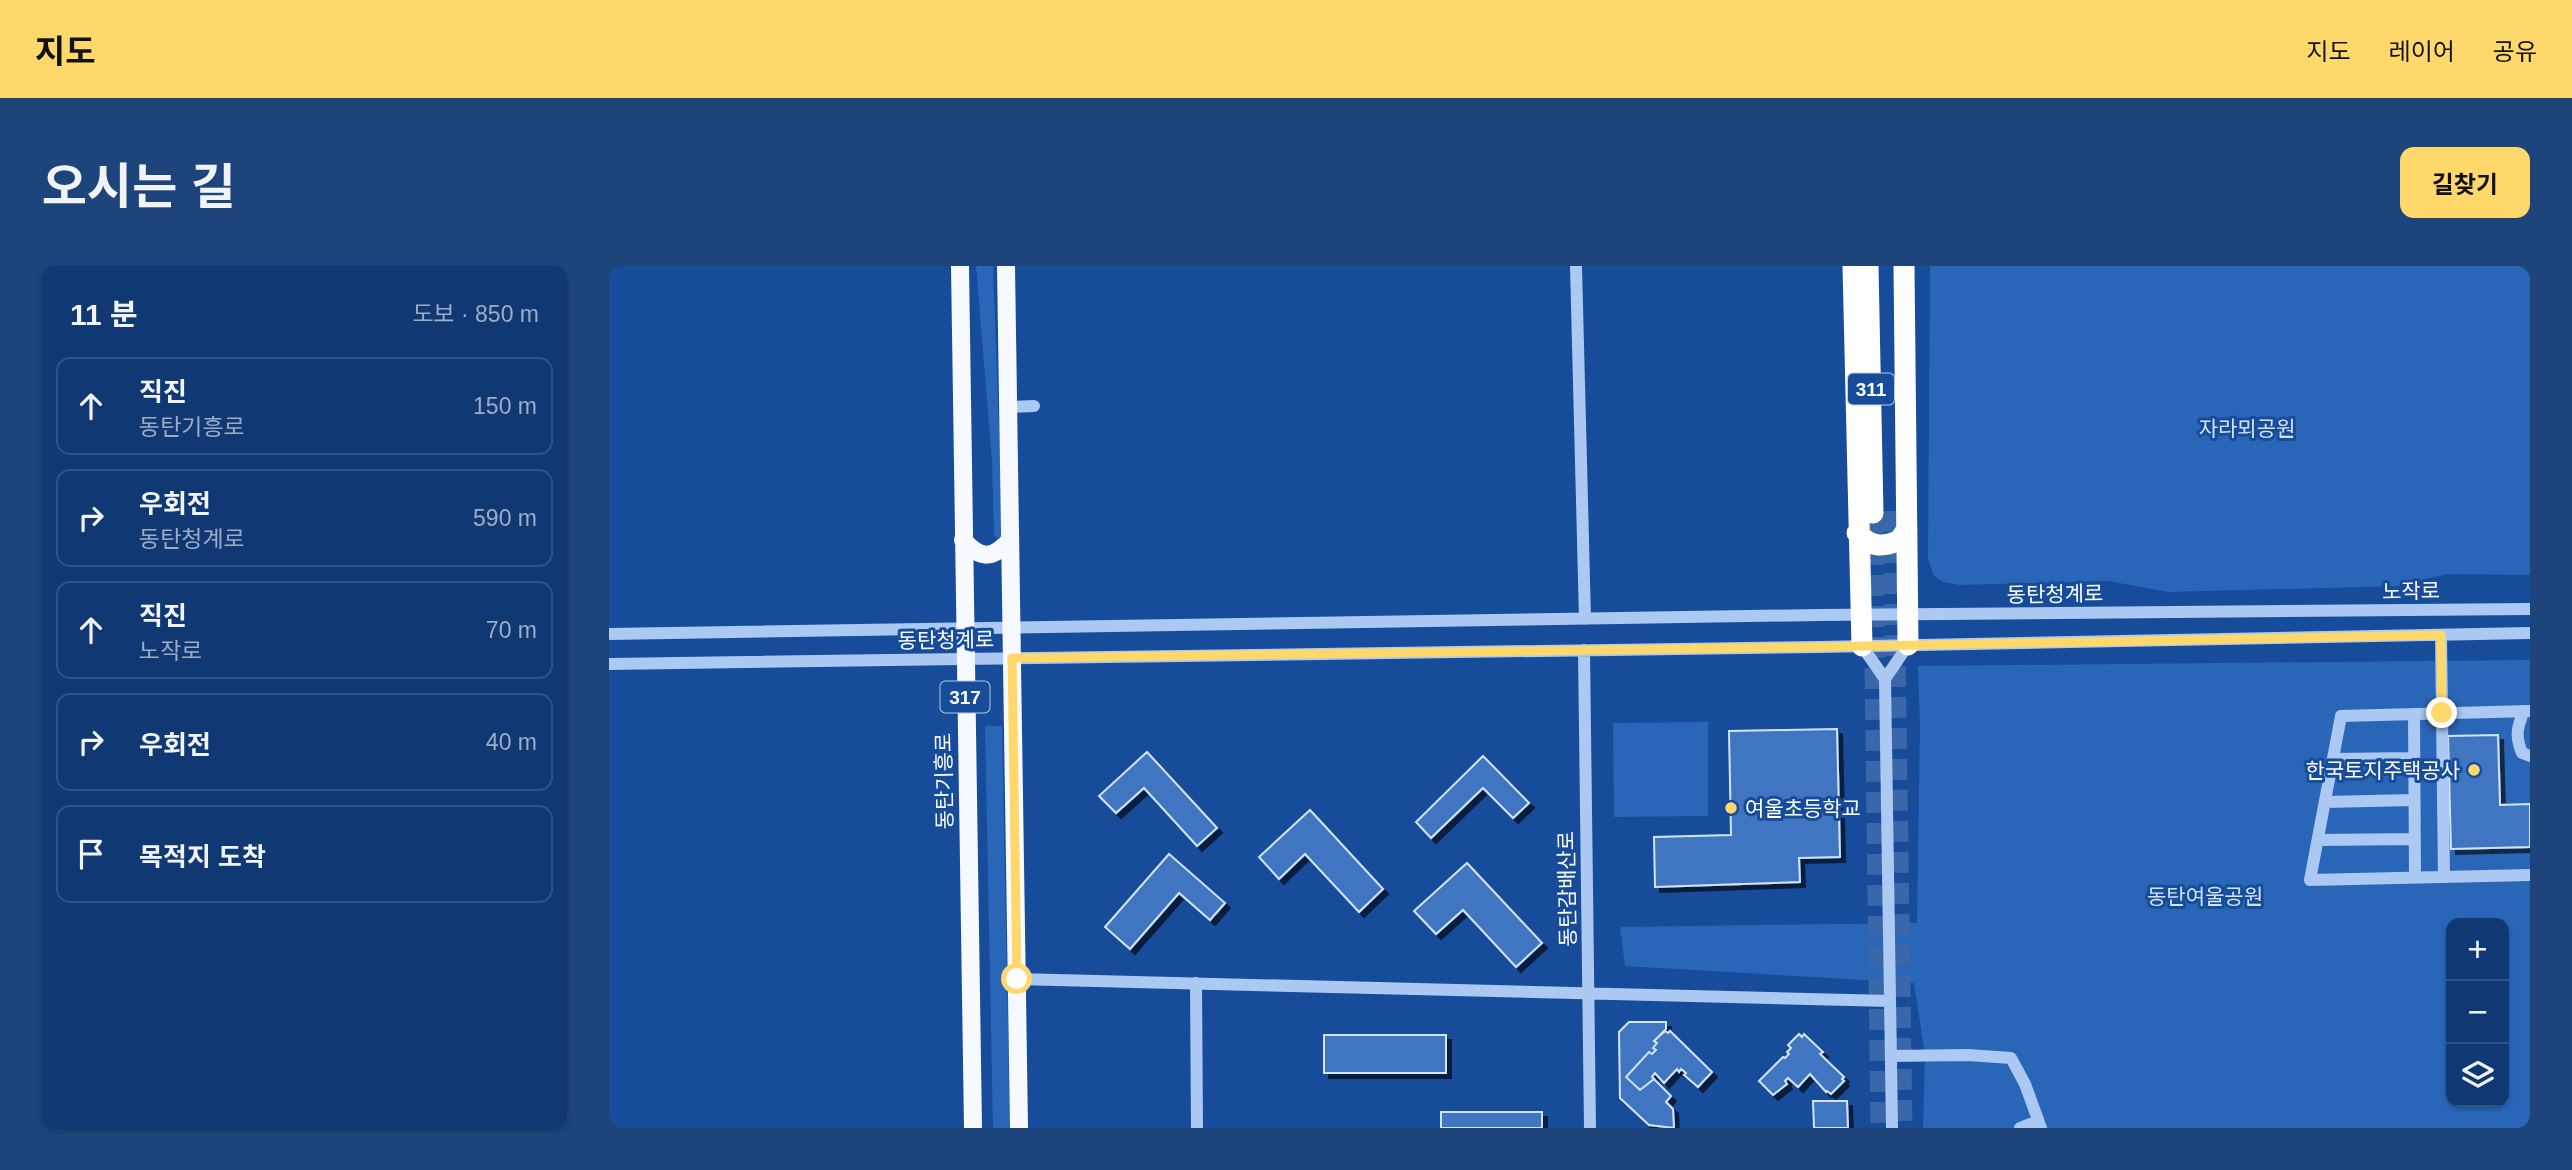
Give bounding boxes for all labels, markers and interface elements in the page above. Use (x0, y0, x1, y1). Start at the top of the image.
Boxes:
text: 지도 (35, 33, 96, 70)
text: 지도 (2306, 38, 2351, 65)
text: 레이어 (2389, 38, 2455, 65)
text: 공유 (2493, 38, 2537, 65)
button: 길찾기 (2400, 147, 2530, 218)
text: 오시는 길 (42, 160, 236, 214)
text: 11 분 (70, 298, 138, 331)
text: 도보 · 850 m (412, 301, 539, 327)
road number: 311 (1848, 374, 1894, 405)
text: 직진 (139, 377, 187, 407)
icon: ahead (72, 387, 110, 425)
text: 150 m (473, 393, 537, 419)
text: 동탄기흥로 (139, 414, 245, 440)
park label: 자라뫼공원 (2199, 417, 2295, 440)
text: 우회전 (139, 489, 211, 519)
icon: right (72, 499, 110, 537)
text: 590 m (473, 505, 537, 531)
text: 동탄청계로 (139, 526, 245, 552)
street label: 노작로 (2382, 579, 2440, 603)
street label: 동탄청계로 (2007, 582, 2103, 606)
text: 직진 (139, 601, 187, 631)
icon: ahead (72, 611, 110, 649)
text: 70 m (486, 617, 537, 643)
street label: 동탄청계로 (898, 628, 994, 652)
text: 노작로 (139, 638, 202, 664)
road number: 317 (941, 682, 989, 712)
route end (2426, 697, 2457, 728)
icon: right (72, 723, 110, 761)
text: 40 m (486, 729, 537, 755)
text: 우회전 (139, 730, 211, 760)
street label: 동탄기흥로 (932, 733, 956, 829)
place label: 한국토지주택공사 (2305, 759, 2460, 782)
marker: 한국토지주택공사 (2466, 762, 2482, 778)
place label: 여울초등학교 (1745, 797, 1861, 820)
marker: 여울초등학교 (1723, 800, 1739, 816)
street label: 동탄감배산로 (1554, 831, 1580, 947)
icon: arrive (72, 835, 110, 873)
text: 목적지 도착 (139, 842, 266, 872)
park label: 동탄여울공원 (2147, 885, 2263, 908)
map controls (2446, 918, 2509, 1107)
button: + (2446, 918, 2509, 981)
route start (1001, 963, 1032, 994)
button: − (2446, 981, 2509, 1044)
button: layers (2446, 1044, 2509, 1107)

